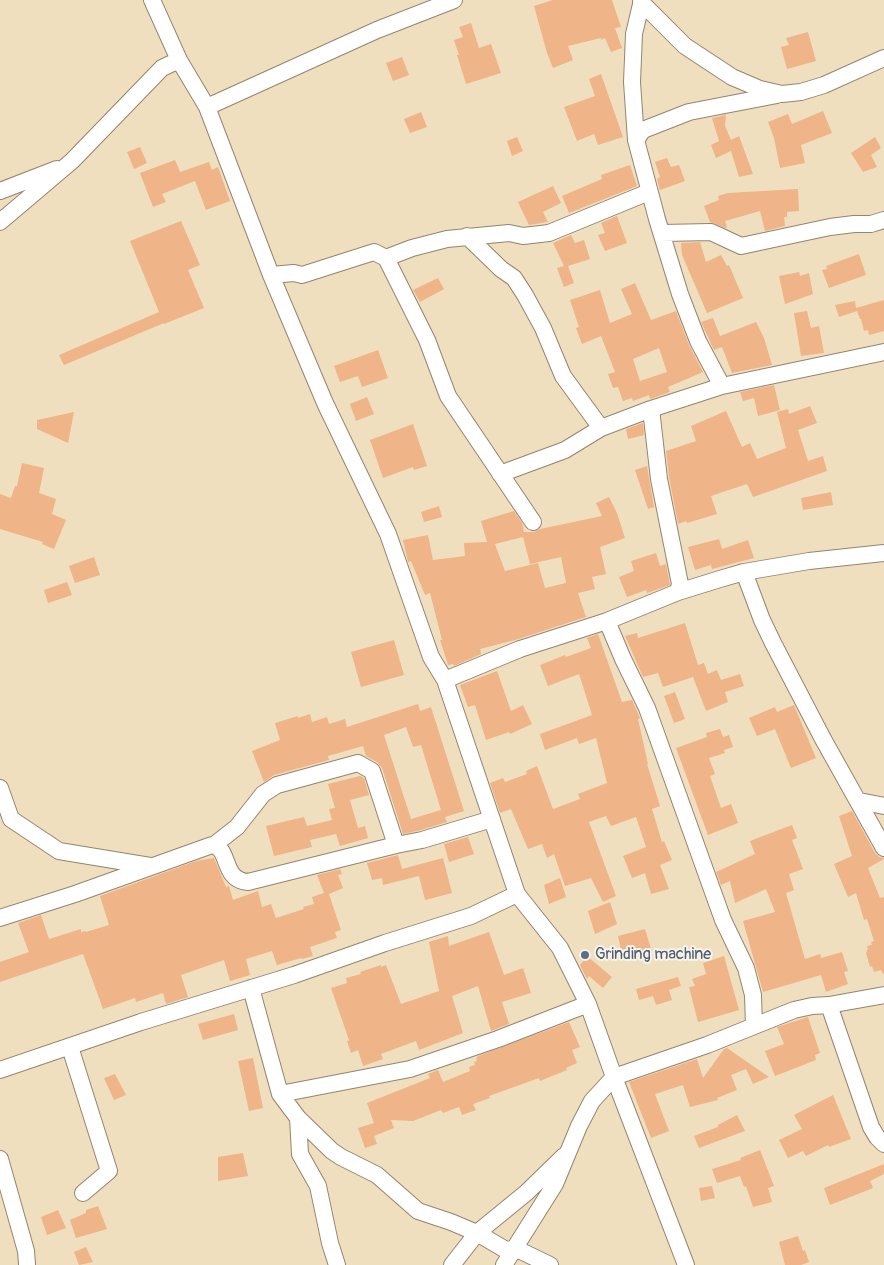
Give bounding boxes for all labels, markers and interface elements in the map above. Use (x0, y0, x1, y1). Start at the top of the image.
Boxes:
place label: Grinding machine (595, 945, 711, 965)
marker: Grinding machine (579, 949, 591, 961)

